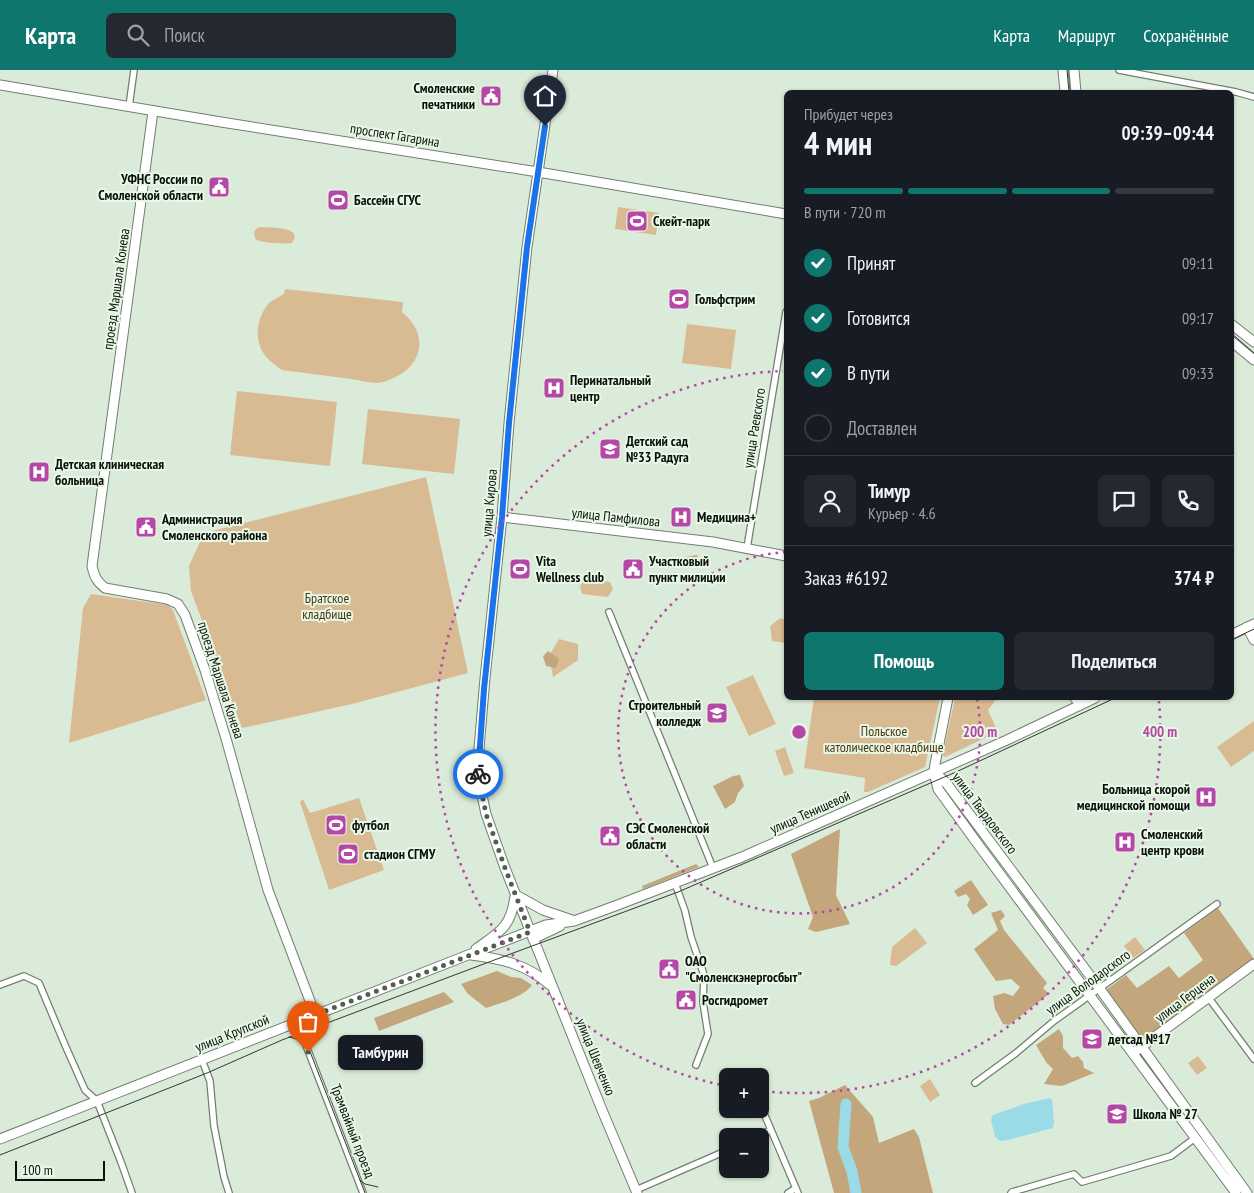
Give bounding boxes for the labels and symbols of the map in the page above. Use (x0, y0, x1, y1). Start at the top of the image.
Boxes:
pin (524, 75, 566, 126)
place label: Смоленские печатники (413, 79, 475, 113)
public building icon: Смоленские печатники (479, 84, 503, 108)
street label: проспект Гагарина (349, 119, 441, 151)
place label: УФНС России по Смоленской области (98, 170, 203, 204)
public building icon: УФНС России по Смоленской области (207, 175, 231, 199)
sports icon: Бассейн СГУС (326, 188, 350, 212)
place label: Бассейн СГУС (354, 191, 421, 209)
sports icon: Скейт-парк (625, 209, 649, 233)
place label: Скейт-парк (653, 212, 710, 230)
street label: проезд Маршала Конева (99, 227, 133, 351)
sports icon: Гольфстрим (667, 287, 691, 311)
place label: Гольфстрим (695, 290, 755, 308)
place label: Перинатальный центр (570, 371, 651, 405)
hospital icon: Перинатальный центр (542, 376, 566, 400)
street label: улица Раевского (739, 387, 769, 469)
place label: Детский сад №33 Радуга (626, 432, 689, 466)
school or university icon: Детский сад №33 Радуга (598, 437, 622, 461)
place label: Детская клиническая больница (55, 455, 164, 489)
hospital icon: Детская клиническая больница (27, 460, 51, 484)
street label: улица Кирова (477, 468, 501, 538)
street label: улица Памфилова (571, 503, 661, 531)
hospital icon: Медицина+ (669, 505, 693, 529)
place label: Медицина+ (697, 508, 756, 526)
place label: Администрация Смоленского района (161, 510, 268, 544)
public building icon: Администрация Смоленского района (134, 515, 158, 539)
place label: Vita Wellness club (535, 552, 604, 586)
place label: Участковый пункт милиции (648, 552, 726, 586)
sports icon: Vita Wellness club (508, 557, 532, 581)
public building icon: Участковый пункт милиции (621, 557, 645, 581)
park label: Братское кладбище (302, 589, 352, 623)
street label: проезд Маршала Конева (194, 619, 248, 741)
place label: Строительный колледж (629, 696, 702, 730)
school or university icon: Строительный колледж (705, 701, 729, 725)
park label: Польское католическое кладбище (824, 722, 944, 756)
text: 200 m (963, 722, 997, 741)
text: 400 m (1143, 722, 1177, 741)
centre of rings (790, 723, 808, 741)
courier (453, 749, 503, 799)
street label: улица Твардовского (948, 769, 1022, 857)
place label: Больница скорой медицинской помощи (1077, 780, 1190, 814)
hospital icon: Больница скорой медицинской помощи (1194, 785, 1218, 809)
street label: улица Тенишевой (767, 786, 853, 838)
sports icon: футбол (324, 813, 348, 837)
place label: футбол (352, 816, 389, 834)
place label: СЭС Смоленской области (626, 819, 709, 853)
public building icon: СЭС Смоленской области (598, 824, 622, 848)
place label: Смоленский центр крови (1141, 825, 1204, 859)
hospital icon: Смоленский центр крови (1113, 830, 1137, 854)
sports icon: стадион СГМУ (336, 842, 360, 866)
place label: стадион СГМУ (364, 845, 436, 863)
street label: улица Володарского (1042, 945, 1134, 1019)
place label: ОАО "Смоленскэнергосбыт" (685, 952, 802, 986)
public building icon: ОАО "Смоленскэнергосбыт" (657, 957, 681, 981)
street label: улица Герцена (1151, 969, 1219, 1027)
public building icon: Росгидромет (674, 988, 698, 1012)
place label: Росгидромет (702, 991, 768, 1009)
pin (287, 1001, 329, 1052)
street label: улица Крупской (192, 1010, 272, 1056)
street label: улица Шевченко (572, 1016, 620, 1098)
school or university icon: детсад №17 (1080, 1027, 1104, 1051)
place label: детсад №17 (1107, 1030, 1171, 1048)
callout: Тамбурин (338, 1034, 423, 1070)
street label: Трамвайный проезд (327, 1082, 379, 1180)
school or university icon: Школа № 27 (1105, 1102, 1129, 1126)
place label: Школа № 27 (1133, 1105, 1198, 1123)
scale bar (15, 1158, 105, 1181)

